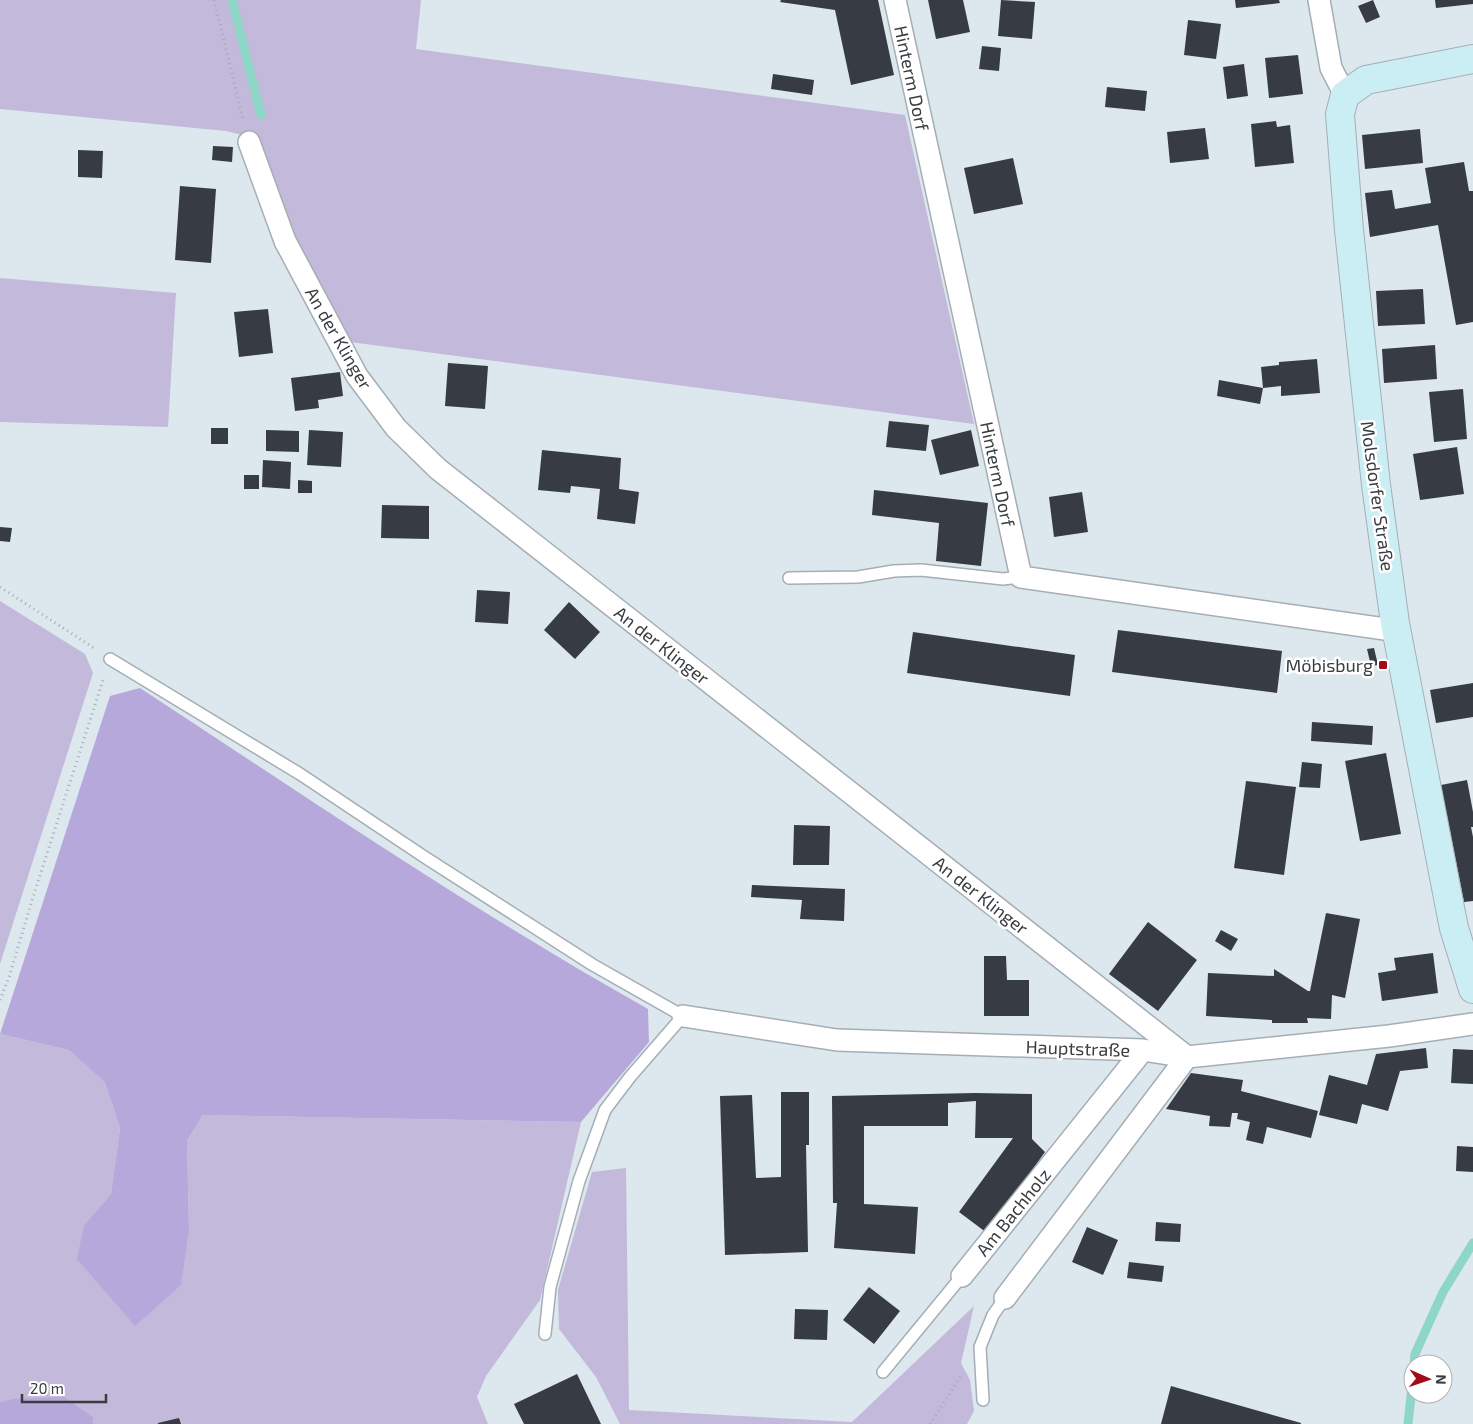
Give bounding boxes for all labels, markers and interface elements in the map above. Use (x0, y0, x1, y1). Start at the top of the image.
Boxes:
street label: Hinterm Dorf (890, 24, 934, 134)
street label: An der Klinger (301, 283, 377, 393)
street label: Hinterm Dorf (976, 420, 1020, 530)
street label: Molsdorfer Straße (1357, 420, 1399, 572)
street label: An der Klinger (610, 601, 714, 689)
place label: Möbisburg (1285, 654, 1373, 676)
marker: Möbisburg (1377, 659, 1389, 671)
street label: An der Klinger (929, 851, 1033, 939)
street label: Hauptstraße (1025, 1035, 1131, 1061)
street label: Am Bachholz (971, 1164, 1055, 1260)
north arrow (1403, 1354, 1453, 1404)
scale bar (22, 1372, 106, 1404)
text: N (1433, 1374, 1450, 1385)
text: 20 m (30, 1379, 64, 1397)

